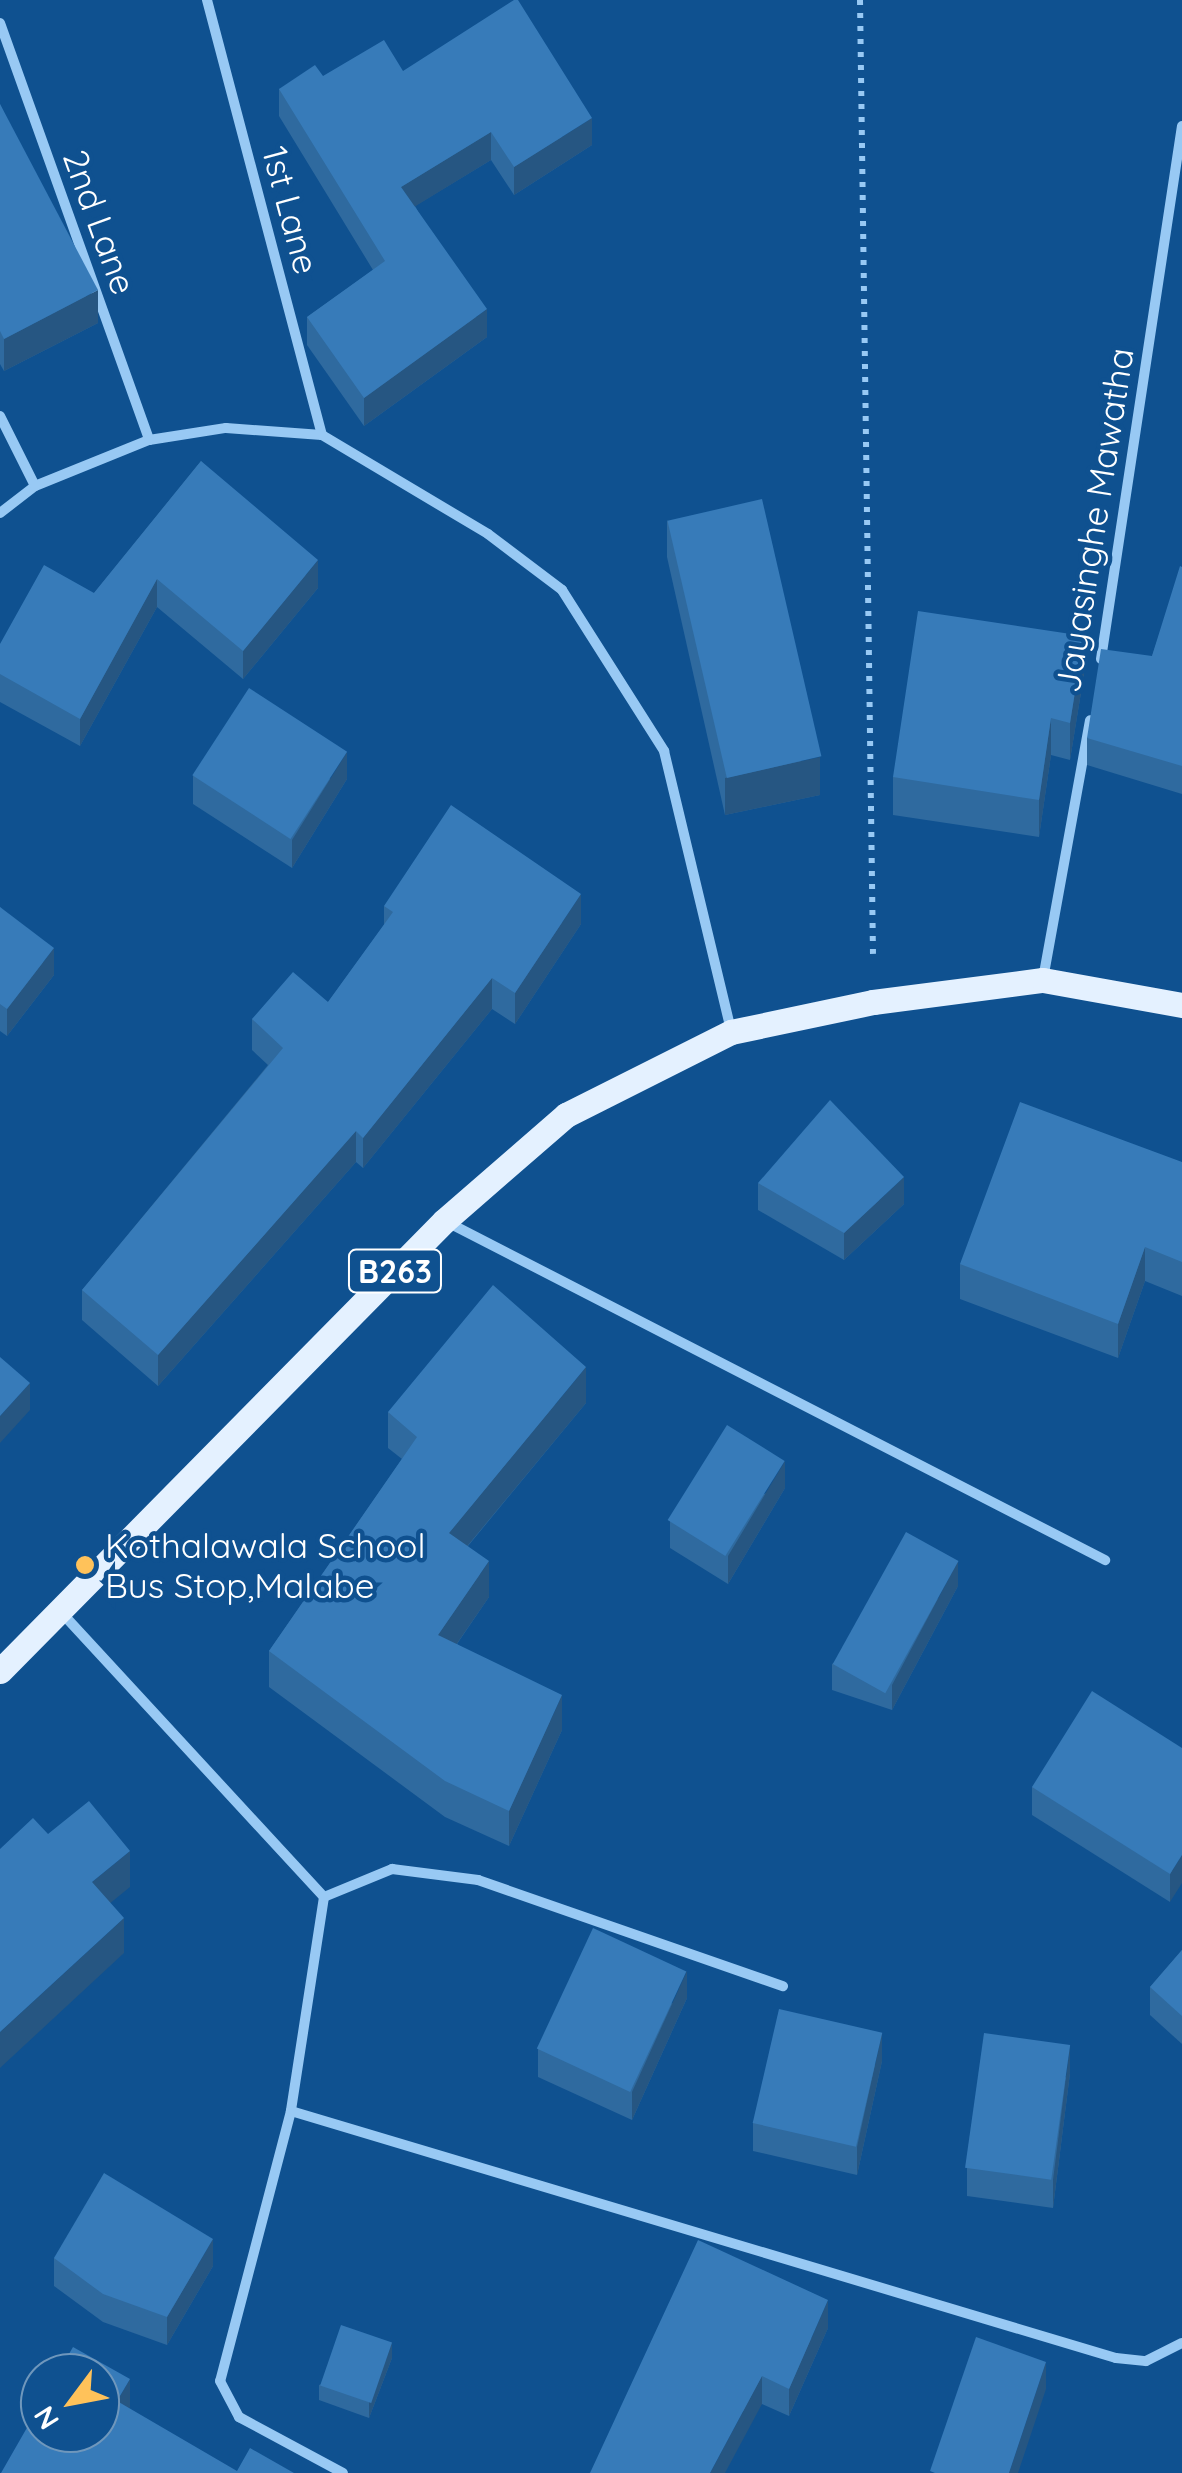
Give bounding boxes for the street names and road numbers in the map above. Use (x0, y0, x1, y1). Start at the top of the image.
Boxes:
street label: 1st Lane (254, 141, 328, 279)
street label: 2nd Lane (55, 144, 145, 300)
street label: Jayasinghe Mawatha (1046, 345, 1142, 695)
road number: B263 (348, 1244, 442, 1298)

